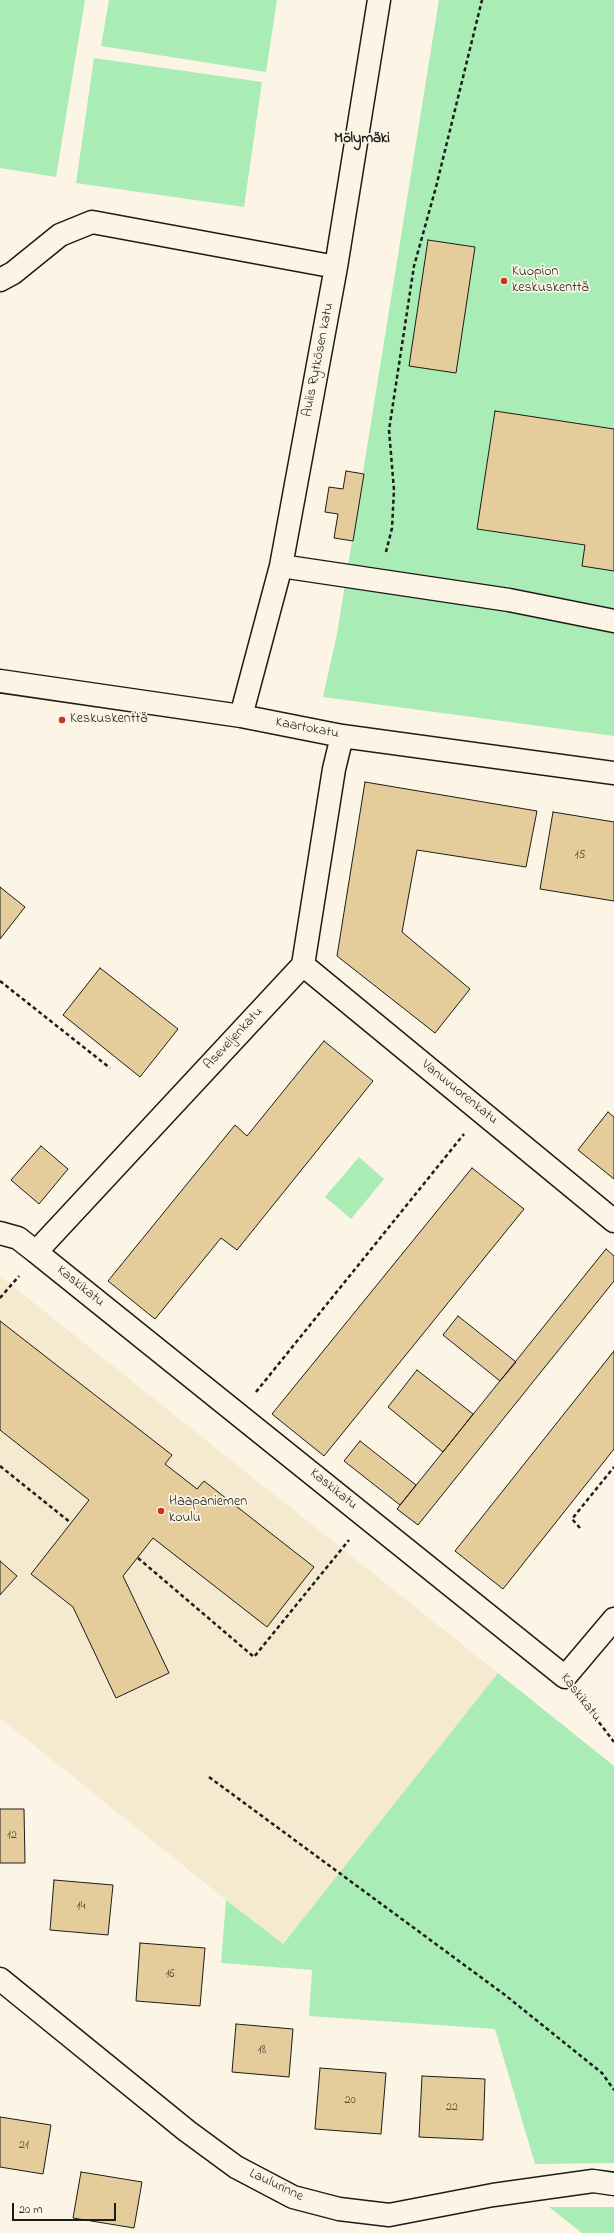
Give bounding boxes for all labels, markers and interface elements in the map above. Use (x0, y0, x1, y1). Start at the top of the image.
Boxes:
district label: Mölymäki (334, 131, 390, 149)
place label: Kuopion keskuskenttä (512, 265, 589, 298)
marker: Kuopion keskuskenttä (499, 276, 509, 286)
street label: Aulis Rytkösen katu (300, 302, 338, 418)
place label: Keskuskenttä (70, 712, 147, 728)
marker: Keskuskenttä (57, 715, 67, 725)
street label: Kaartokatu (274, 715, 340, 743)
house number: 15 (575, 849, 585, 863)
street label: Aseveljenkatu (201, 1004, 267, 1074)
street label: Vanuvuorenkatu (417, 1057, 501, 1129)
street label: Kaskikatu (53, 1263, 107, 1311)
street label: Kaskikatu (306, 1466, 360, 1514)
place label: Haapaniemen koulu (169, 1495, 247, 1528)
marker: Haapaniemen koulu (156, 1506, 166, 1516)
street label: Kaskikatu (556, 1671, 604, 1725)
house number: 12 (7, 1829, 17, 1843)
house number: 14 (77, 1900, 85, 1914)
house number: 16 (165, 1968, 175, 1982)
house number: 18 (258, 2044, 266, 2058)
house number: 20 (344, 2094, 356, 2108)
house number: 22 (446, 2101, 458, 2115)
house number: 21 (19, 2139, 29, 2153)
street label: Laulurinne (246, 2166, 306, 2206)
scale bar (14, 2195, 118, 2221)
text: 20 m (19, 2201, 42, 2219)

